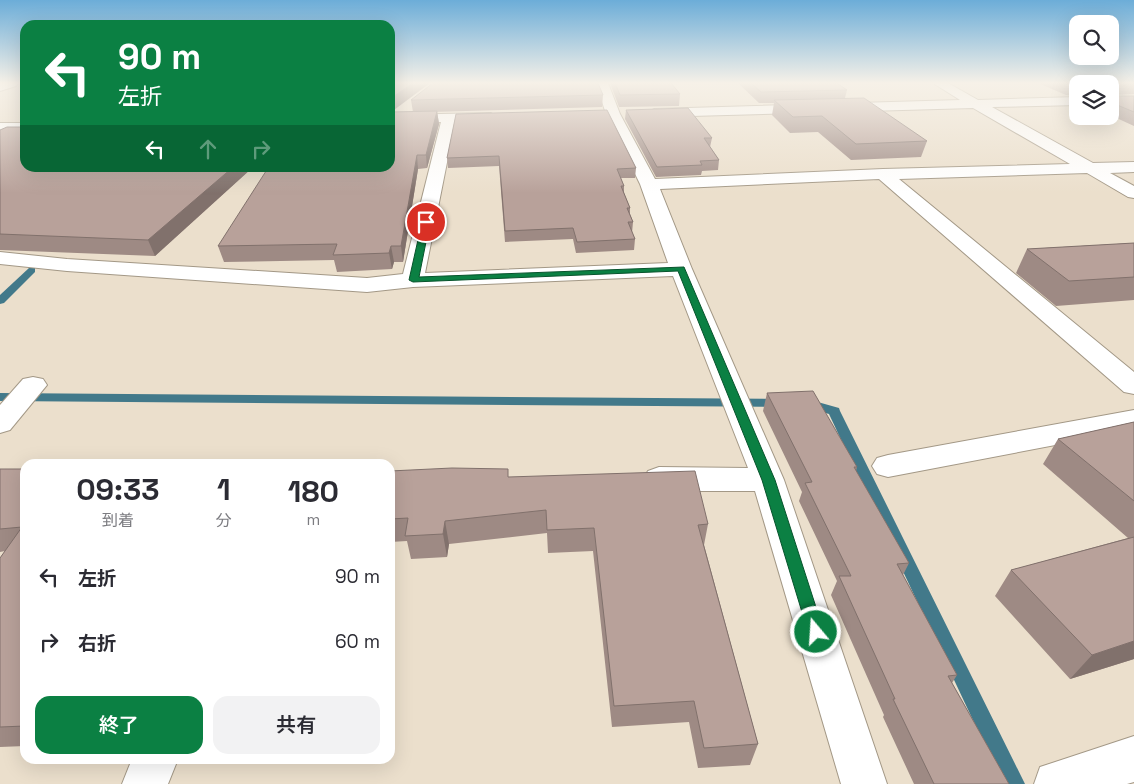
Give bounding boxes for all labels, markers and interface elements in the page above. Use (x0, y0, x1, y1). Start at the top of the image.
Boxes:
map controls (1069, 15, 1119, 125)
button: search (1069, 15, 1119, 65)
text: 90 m (118, 35, 201, 79)
icon: left (35, 40, 100, 105)
button: layers (1069, 75, 1119, 125)
text: 左折 (118, 82, 162, 110)
icon: left (141, 135, 169, 163)
icon: ahead (194, 135, 222, 163)
icon: right (247, 135, 275, 163)
pin (405, 201, 447, 243)
icon: arrive (412, 208, 440, 236)
text: 09:33 (76, 470, 160, 509)
text: 1 (217, 470, 230, 509)
text: 180 (288, 472, 339, 511)
text: m (306, 509, 320, 530)
text: 到着 (102, 510, 134, 531)
text: 分 (216, 510, 232, 531)
icon: left (35, 563, 63, 591)
text: 90 m (335, 564, 380, 589)
text: 左折 (78, 566, 116, 591)
position arrow (789, 605, 841, 657)
icon: right (35, 628, 63, 656)
text: 60 m (335, 629, 380, 654)
text: 右折 (78, 631, 116, 656)
button: 終了 (35, 696, 203, 754)
button: 共有 (213, 696, 380, 754)

